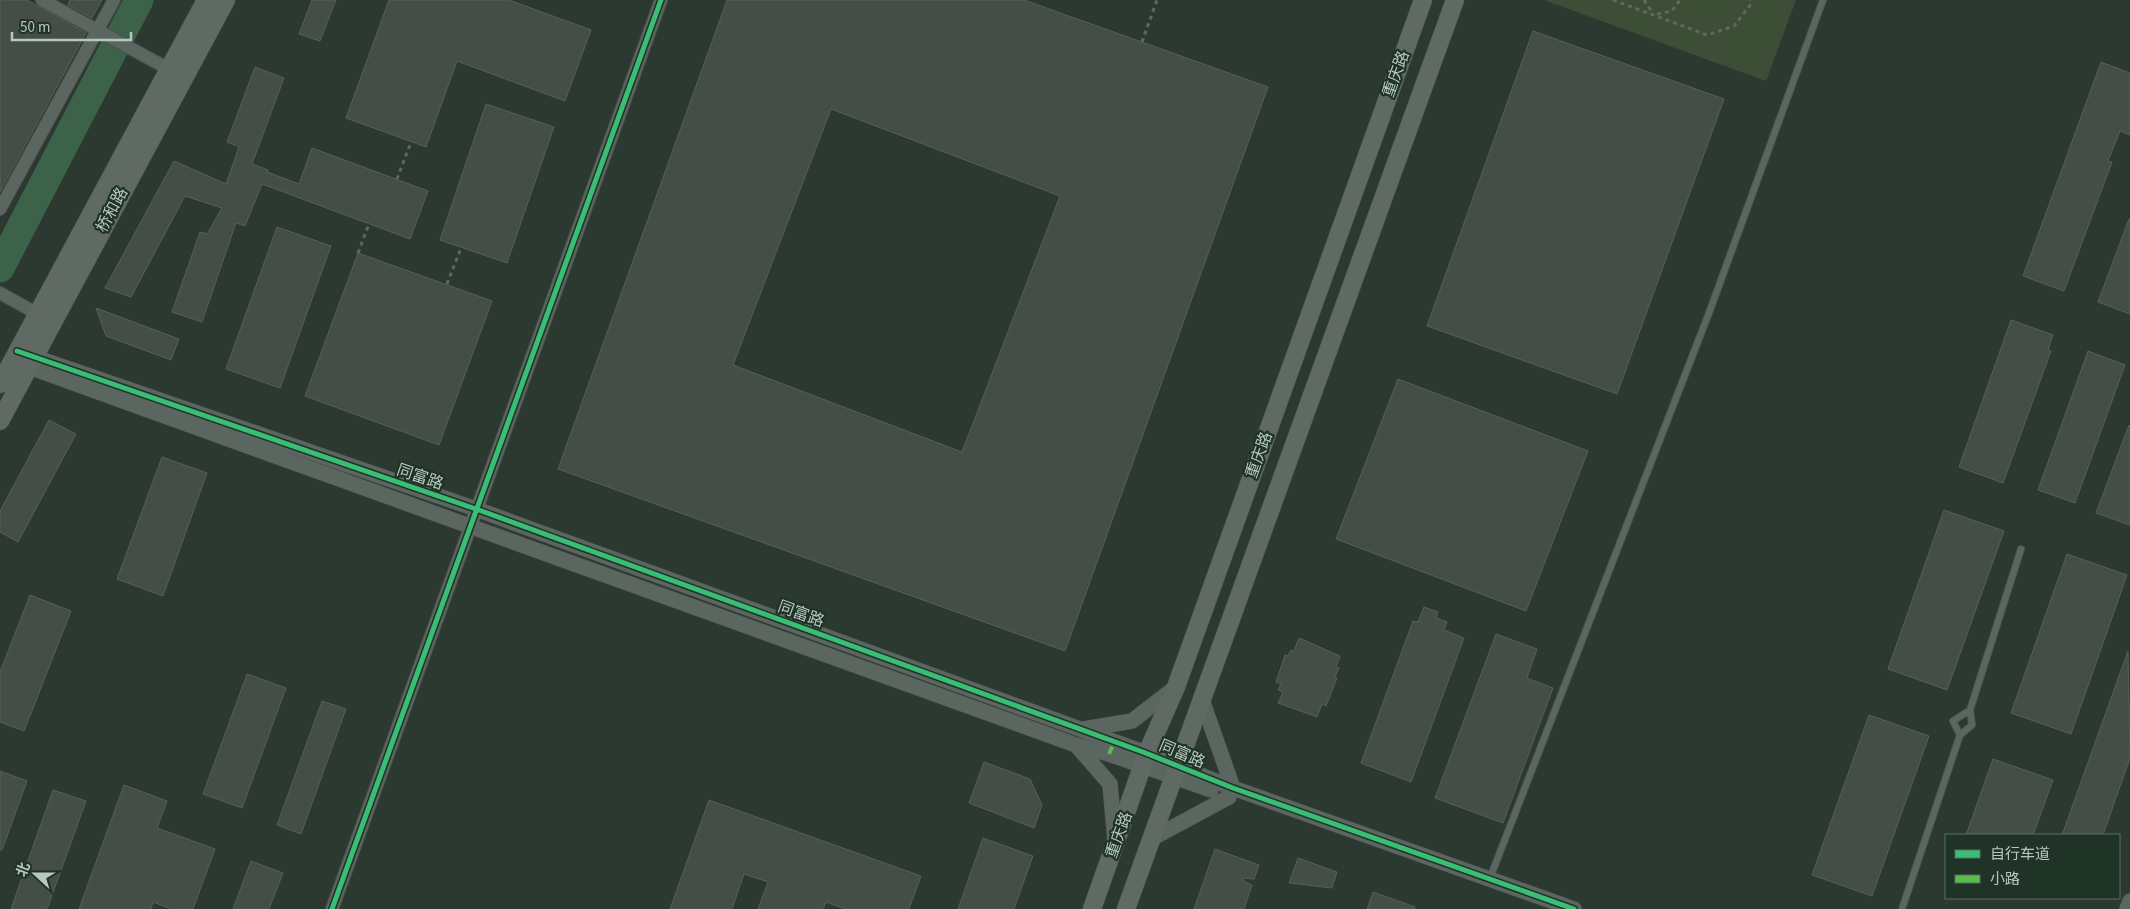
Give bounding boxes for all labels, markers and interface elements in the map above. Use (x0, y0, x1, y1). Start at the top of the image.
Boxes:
scale bar (12, 10, 131, 42)
text: 50 m (20, 17, 50, 38)
street label: 重庆路 (1377, 48, 1415, 100)
street label: 桥和路 (91, 184, 133, 236)
street label: 重庆路 (1240, 429, 1278, 481)
street label: 同富路 (394, 459, 446, 495)
street label: 同富路 (775, 595, 827, 633)
street label: 同富路 (1156, 734, 1208, 774)
street label: 重庆路 (1100, 809, 1138, 861)
legend (1945, 834, 2120, 899)
text: 自行车道 (1990, 844, 2050, 865)
north arrow (10, 849, 60, 899)
text: 北 (12, 860, 36, 880)
text: 小路 (1990, 869, 2020, 890)

